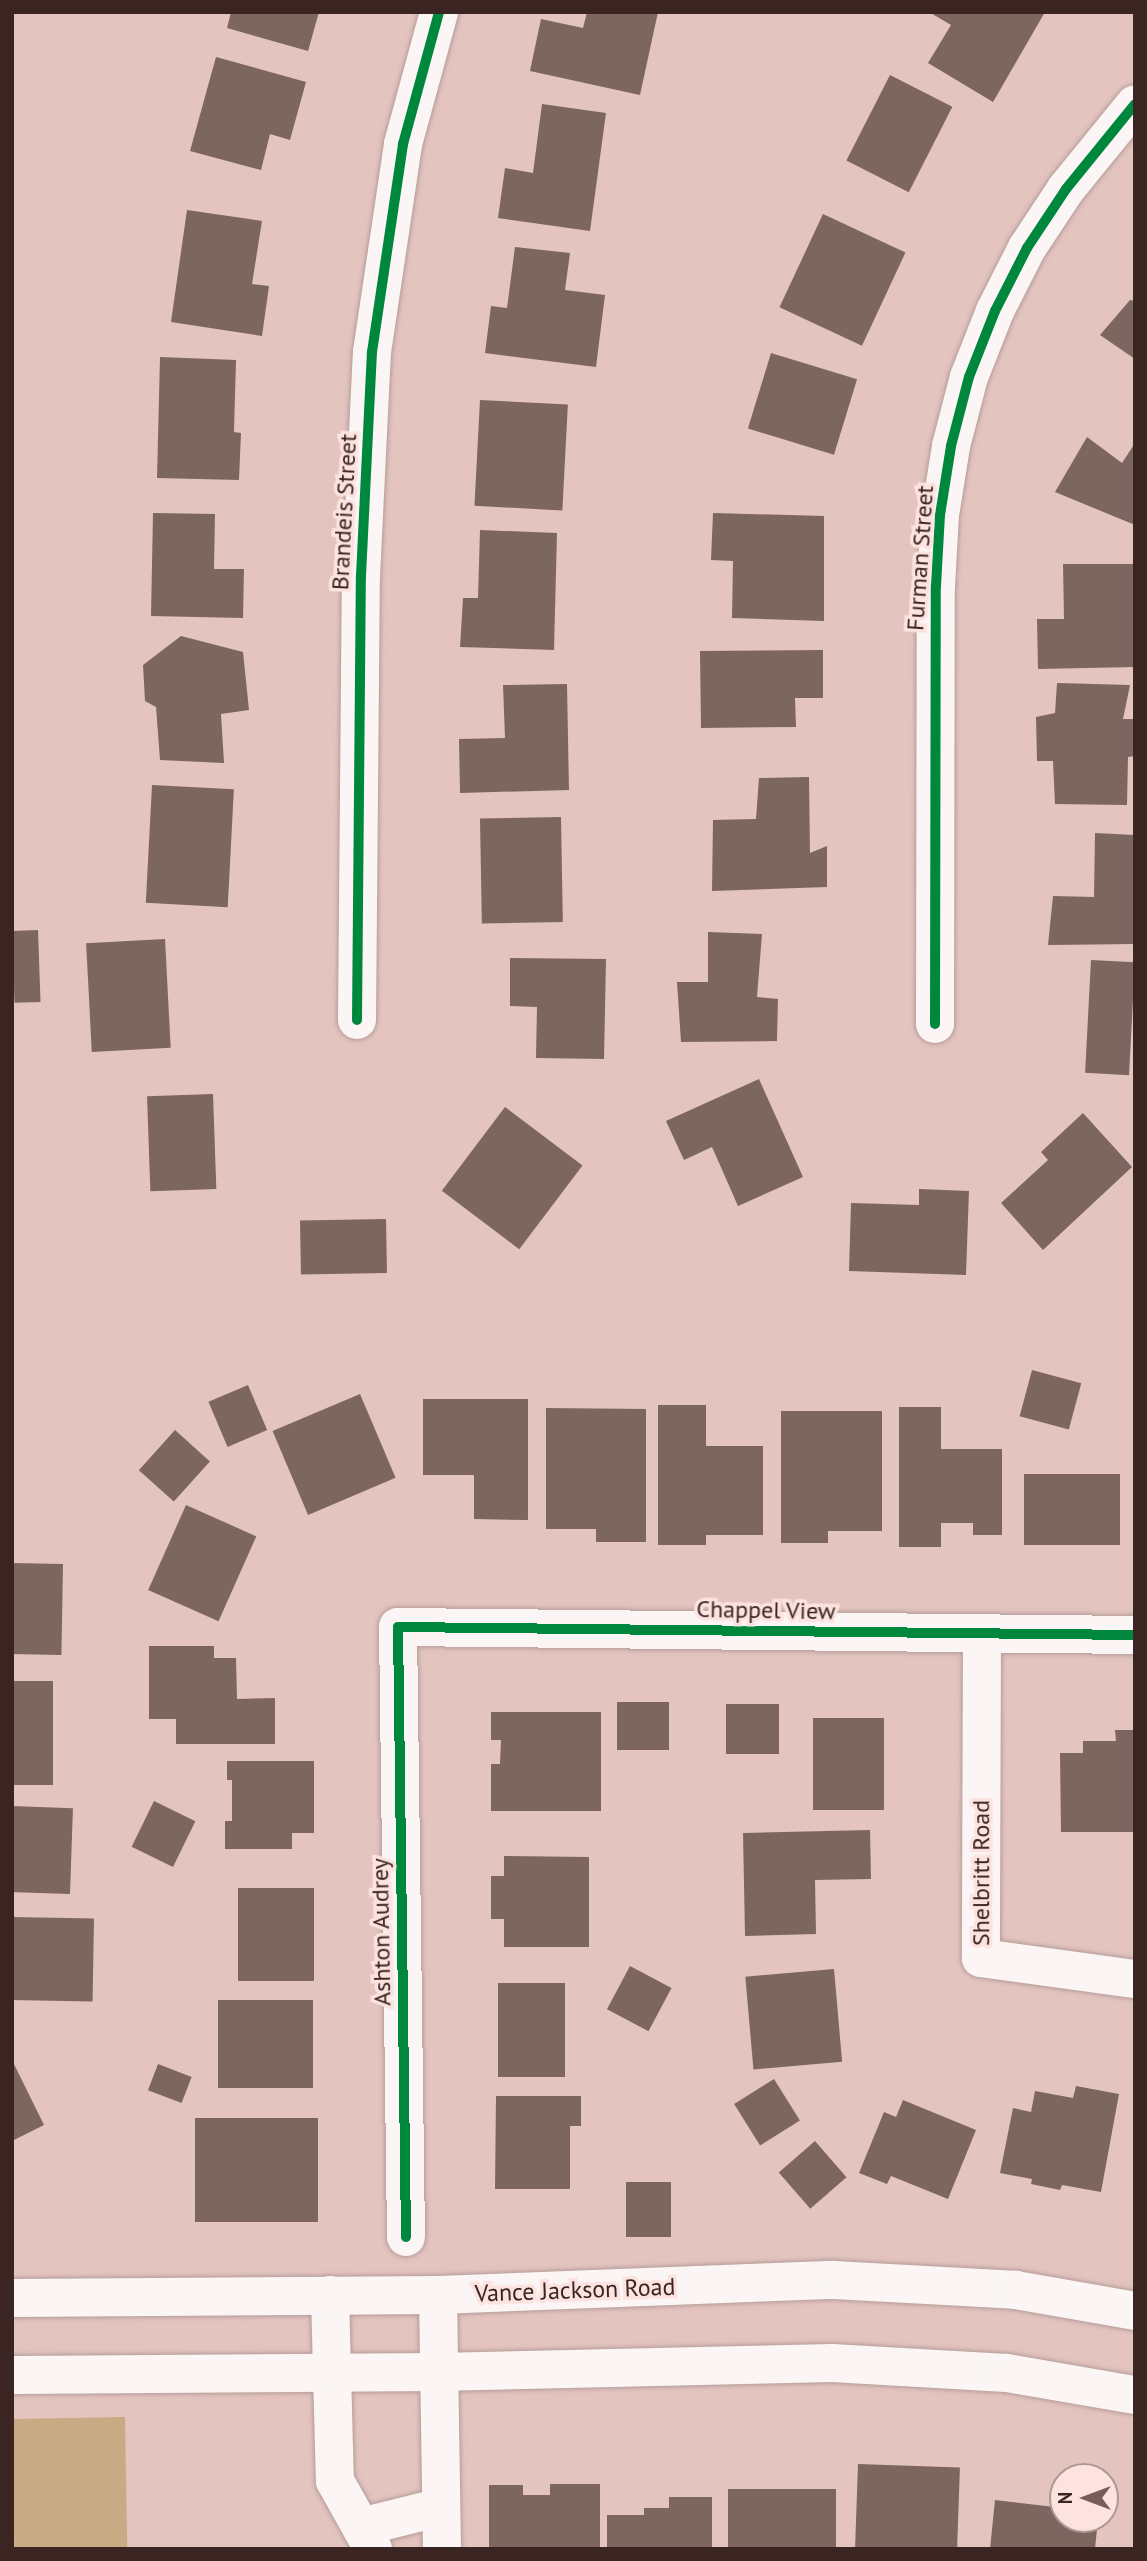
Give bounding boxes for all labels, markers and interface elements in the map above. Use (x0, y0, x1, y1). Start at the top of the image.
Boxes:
street label: Brandeis Street (326, 433, 362, 591)
street label: Furman Street (901, 484, 939, 632)
street label: Chappel View (696, 1594, 836, 1626)
street label: Shelbritt Road (967, 1800, 995, 1946)
street label: Ashton Audrey (365, 1858, 397, 2006)
street label: Vance Jackson Road (474, 2272, 676, 2308)
north arrow (1049, 2463, 1119, 2533)
text: N (1053, 2492, 1077, 2504)

